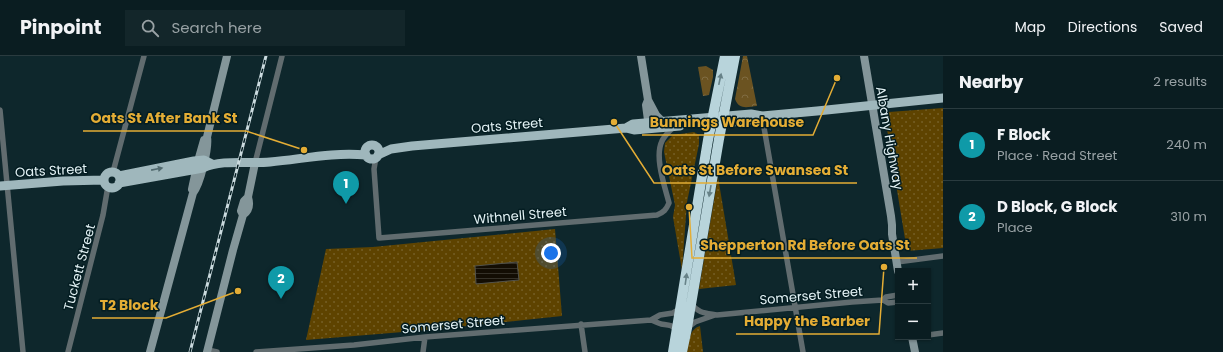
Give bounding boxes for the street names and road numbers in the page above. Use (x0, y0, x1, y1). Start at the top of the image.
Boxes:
street label: Albany Highway (871, 85, 908, 192)
street label: Oats Street (470, 113, 544, 138)
street label: Oats Street (15, 159, 88, 182)
street label: Withnell Street (473, 202, 568, 229)
street label: Tuckett Street (59, 221, 100, 313)
street label: Somerset Street (759, 282, 864, 309)
street label: Somerset Street (401, 311, 506, 338)

